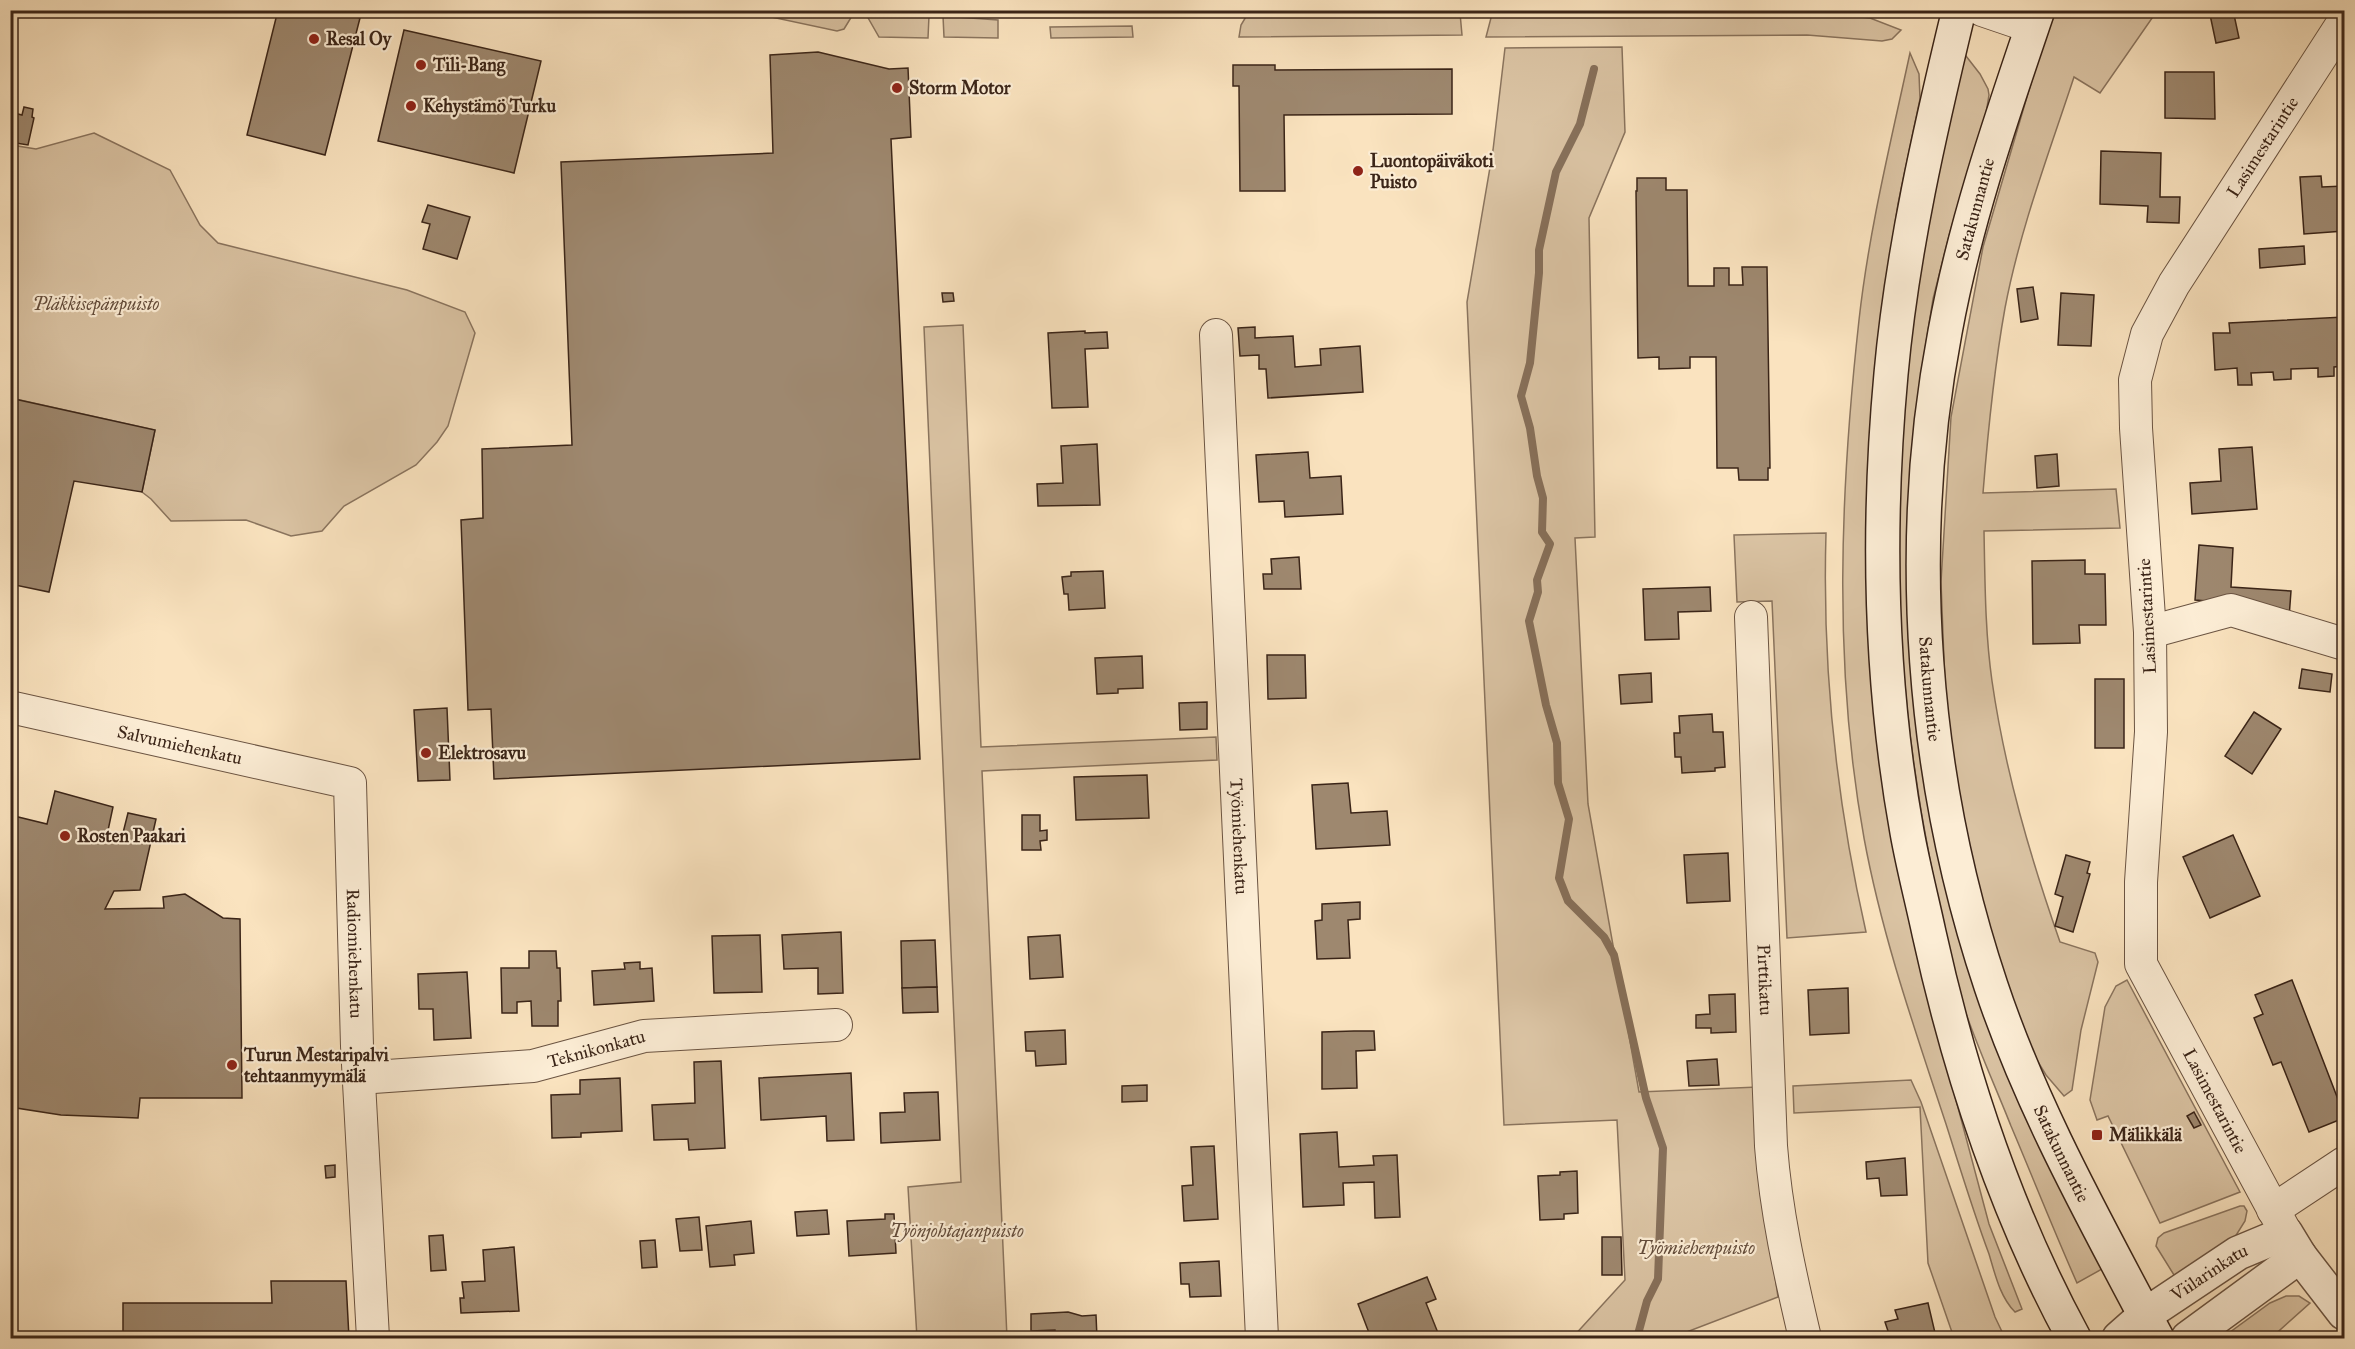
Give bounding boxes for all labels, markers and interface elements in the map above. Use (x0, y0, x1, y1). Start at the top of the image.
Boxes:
place label: Resal Oy (326, 28, 393, 51)
marker: Resal Oy (307, 32, 321, 46)
place label: Tili-Bang (432, 54, 506, 77)
marker: Tili-Bang (414, 58, 428, 72)
place label: Storm Motor (909, 77, 1012, 99)
marker: Storm Motor (890, 81, 904, 95)
street label: Lasimestarintie (2222, 92, 2303, 201)
place label: Kehystämö Turku (423, 95, 556, 118)
marker: Kehystämö Turku (404, 99, 418, 113)
place label: Luontopäiväkoti Puisto (1370, 150, 1495, 193)
street label: Satakunnantie (1951, 155, 1999, 263)
marker: Luontopäiväkoti Puisto (1351, 164, 1365, 178)
park label: Pläkkisepänpuisto (33, 293, 160, 316)
street label: Lasimestarintie (2133, 558, 2161, 674)
street label: Satakunnantie (1914, 636, 1946, 743)
street label: Salvumiehenkatu (115, 720, 245, 770)
place label: Elektrosavu (438, 742, 526, 764)
marker: Elektrosavu (419, 746, 433, 760)
street label: Työmiehenkatu (1225, 778, 1253, 896)
place label: Rosten Paakari (77, 825, 187, 847)
marker: Rosten Paakari (58, 829, 72, 843)
street label: Radiomiehenkatu (342, 888, 367, 1019)
street label: Pirttikatu (1752, 944, 1777, 1016)
street label: Teknikonkatu (545, 1025, 648, 1073)
place label: Turun Mestaripalvi tehtaanmyymälä (243, 1044, 390, 1088)
street label: Lasimestarintie (2178, 1045, 2252, 1157)
marker: Turun Mestaripalvi tehtaanmyymälä (225, 1058, 239, 1072)
street label: Satakunnantie (2029, 1101, 2095, 1206)
place label: Mälikkälä (2109, 1124, 2182, 1146)
marker: Mälikkälä (2090, 1128, 2104, 1142)
park label: Työnjohtajanpuisto (890, 1220, 1024, 1243)
park label: Työmiehenpuisto (1637, 1237, 1755, 1260)
street label: Viilarinkatu (2166, 1239, 2252, 1306)

